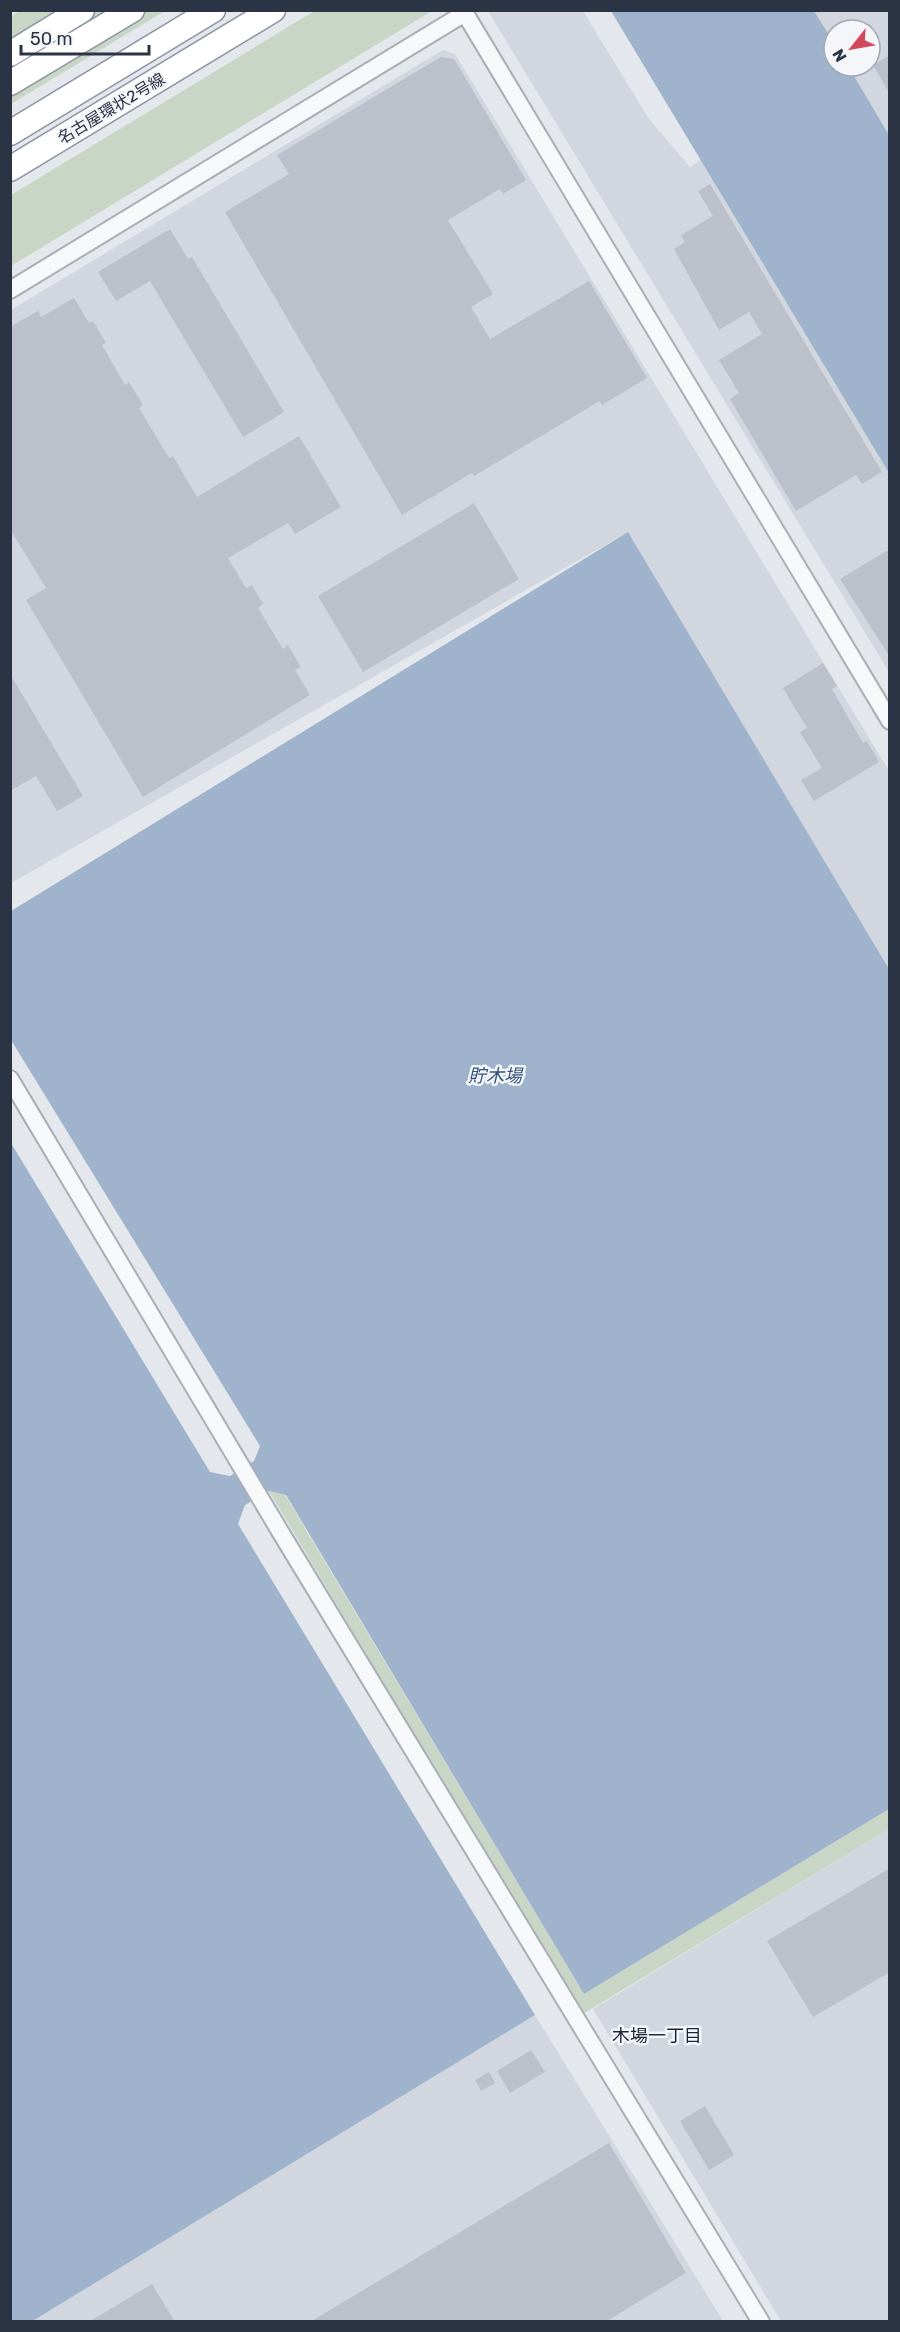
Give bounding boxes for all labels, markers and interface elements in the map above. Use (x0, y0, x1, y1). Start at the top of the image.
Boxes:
scale bar (21, 18, 148, 56)
north arrow (822, 18, 882, 78)
text: 50 m (30, 28, 73, 50)
text: N (828, 46, 851, 65)
street label: 名古屋環状2号線 (54, 69, 168, 148)
water label: 貯木場 (468, 1065, 524, 1087)
district label: 木場一丁目 (612, 2025, 702, 2047)

